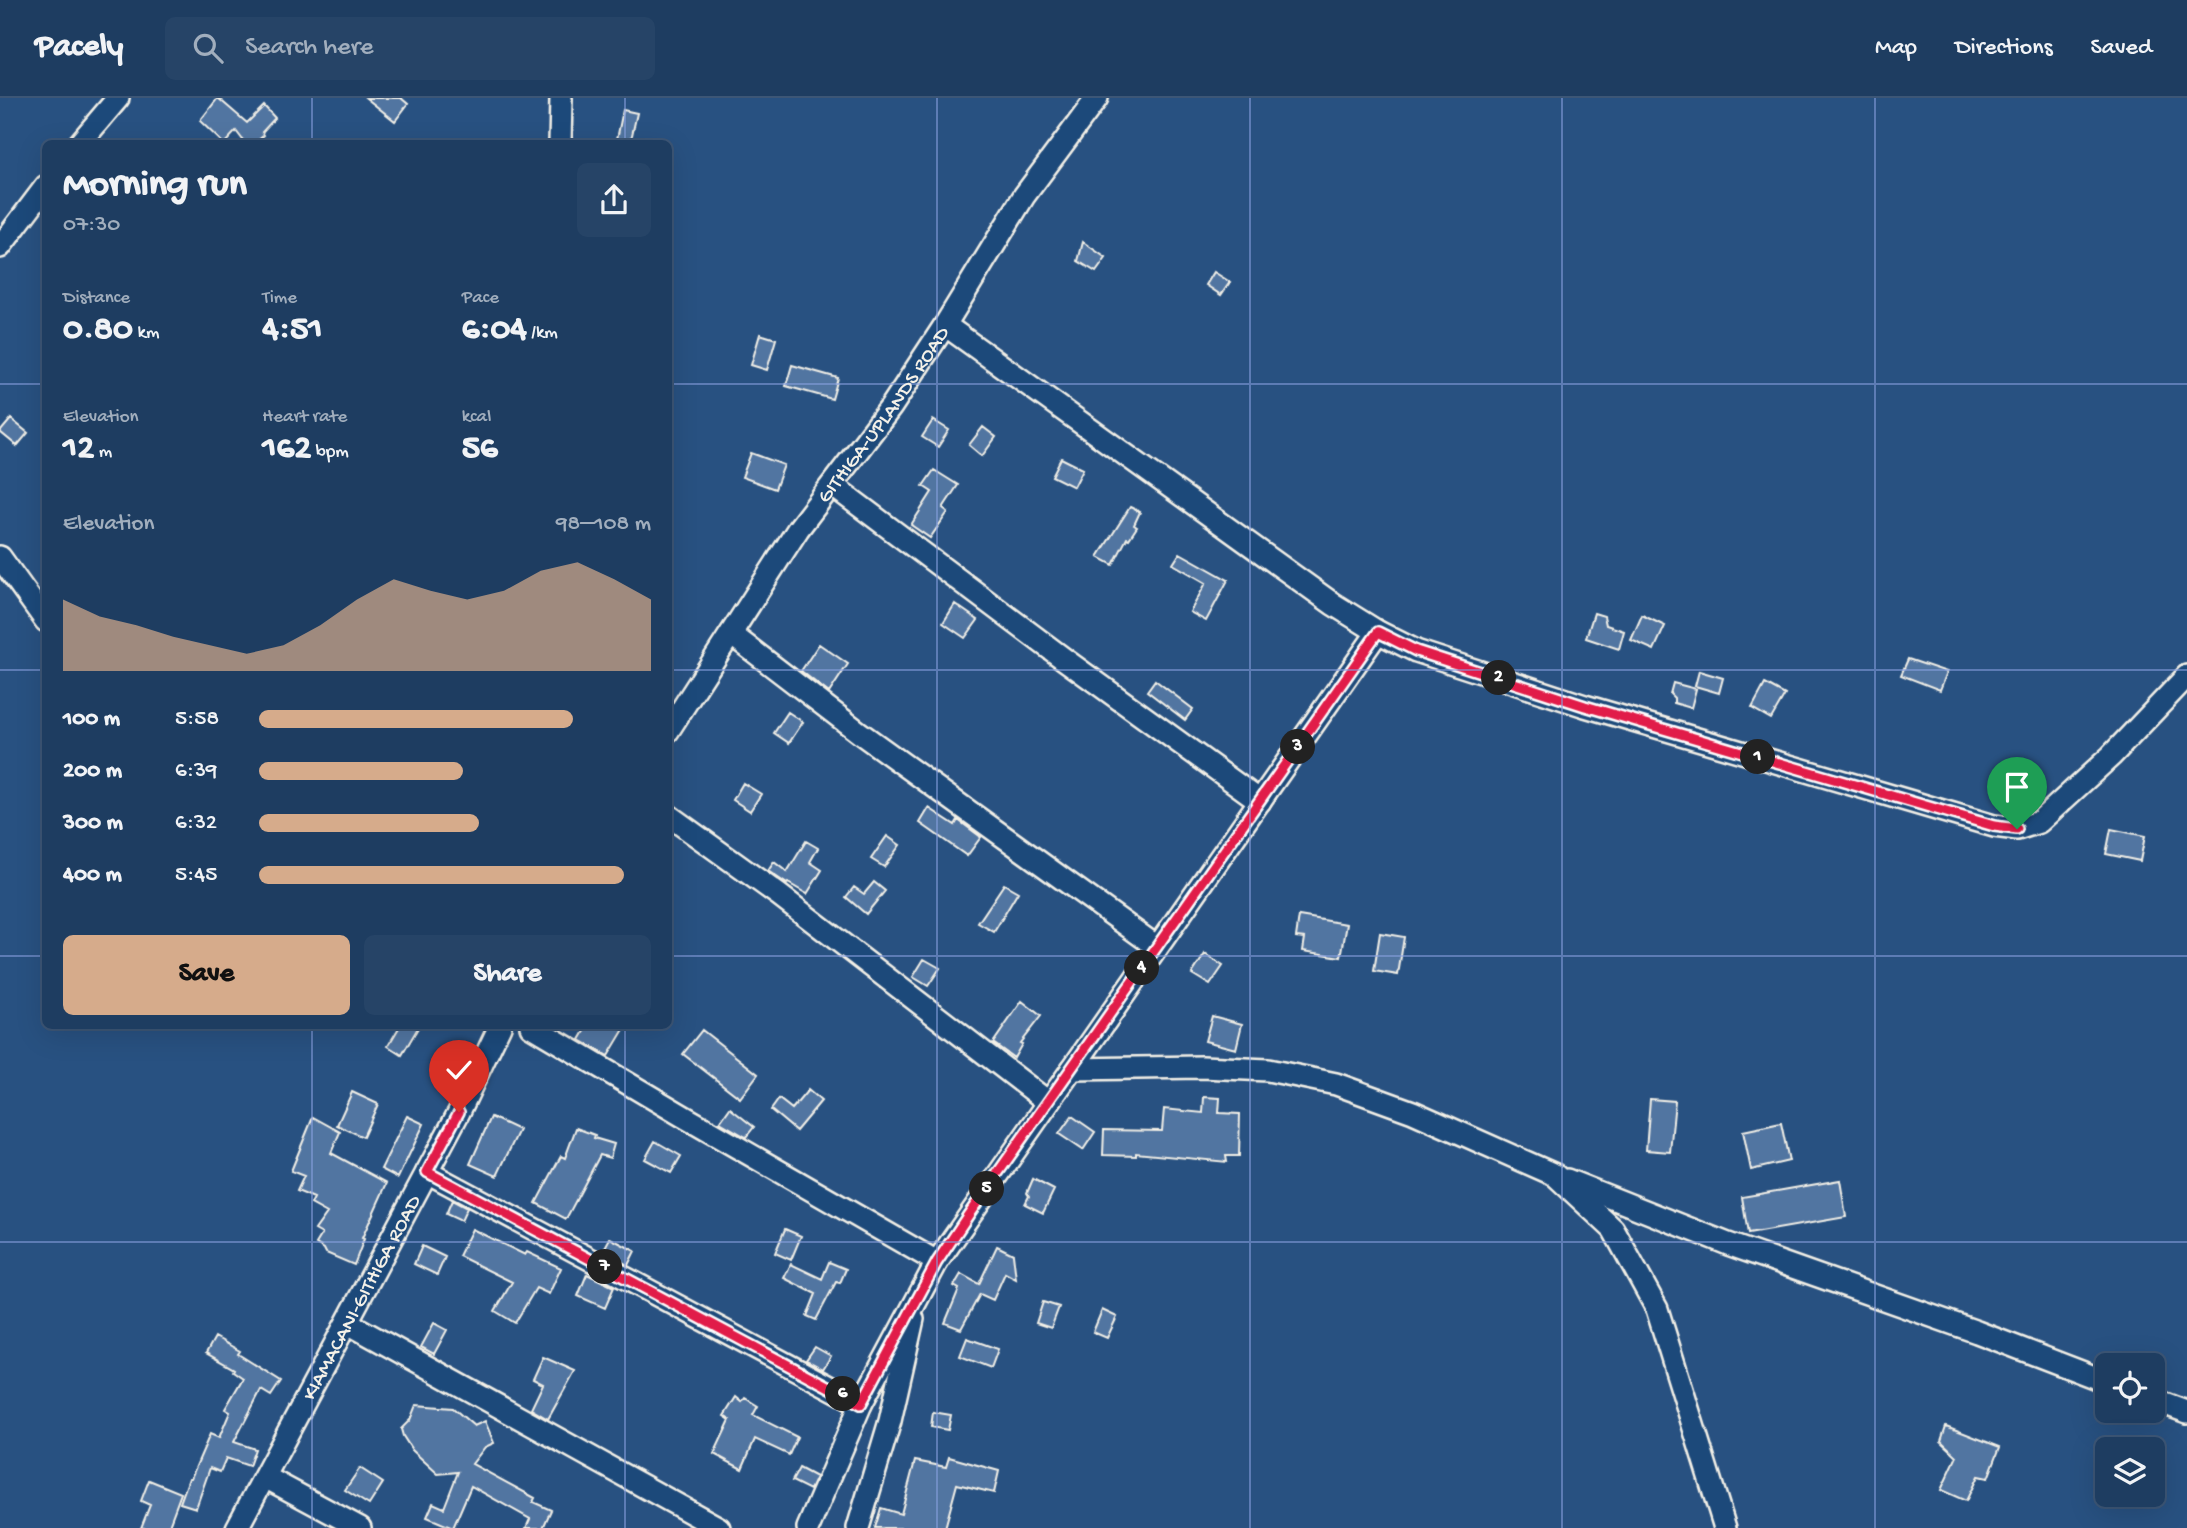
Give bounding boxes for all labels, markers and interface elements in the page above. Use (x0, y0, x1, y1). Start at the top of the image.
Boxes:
search box (165, 17, 655, 80)
text: Pacely (35, 29, 123, 67)
icon: search (189, 29, 227, 67)
text: Search here (245, 33, 373, 64)
text: Map (1875, 34, 1917, 63)
text: Directions (1955, 34, 2053, 63)
text: Saved (2091, 34, 2152, 63)
button: share (577, 163, 651, 237)
text: Morning run (63, 164, 247, 208)
text: 07:30 (63, 212, 120, 239)
text: Distance (63, 287, 130, 310)
text: Time (262, 287, 297, 310)
text: Pace (462, 287, 499, 310)
text: 0.80 (63, 310, 133, 351)
text: 4:51 (262, 310, 322, 351)
text: 6:04 (462, 310, 527, 351)
text: km (133, 322, 159, 345)
text: /km (527, 322, 558, 345)
street label: GITHIGA-UPLANDS ROAD (813, 322, 957, 509)
text: Elevation (63, 406, 139, 429)
text: Heart rate (262, 406, 347, 429)
text: kcal (462, 406, 491, 429)
text: 12 (63, 429, 94, 470)
text: 162 (262, 429, 311, 470)
text: 56 (462, 429, 498, 470)
text: m (94, 441, 112, 464)
text: bpm (311, 441, 349, 464)
text: Elevation (63, 511, 154, 538)
text: 98–108 m (556, 511, 651, 538)
pin: 2 (1482, 660, 1516, 696)
text: 2 (1494, 666, 1503, 689)
text: 100 m (63, 706, 120, 733)
text: 5:58 (175, 706, 219, 733)
pin: 3 (1280, 730, 1316, 764)
text: 3 (1293, 735, 1302, 758)
pin: 1 (1740, 740, 1776, 774)
text: 1 (1754, 745, 1761, 768)
pin (1987, 757, 2047, 829)
text: 200 m (63, 758, 122, 785)
text: 6:39 (175, 758, 217, 785)
icon: arrive (1998, 768, 2036, 806)
text: 300 m (63, 810, 123, 837)
text: 6:32 (175, 810, 217, 837)
text: 400 m (63, 862, 122, 889)
text: 5:45 (175, 862, 217, 889)
button: Save (63, 935, 350, 1015)
button: Share (364, 935, 651, 1015)
pin: 4 (1124, 950, 1160, 986)
text: 4 (1137, 956, 1146, 979)
pin (429, 1040, 489, 1112)
icon: check (440, 1051, 478, 1089)
pin: 5 (970, 1172, 1004, 1206)
text: 5 (982, 1177, 992, 1200)
street label: KIAMACANI-GITHIGA ROAD (299, 1191, 429, 1405)
pin: 7 (588, 1250, 622, 1284)
text: 7 (600, 1255, 609, 1278)
map controls (2095, 1353, 2165, 1507)
button: locate (2095, 1353, 2165, 1423)
pin: 6 (826, 1376, 860, 1412)
text: 6 (838, 1382, 847, 1405)
button: layers (2095, 1437, 2165, 1507)

